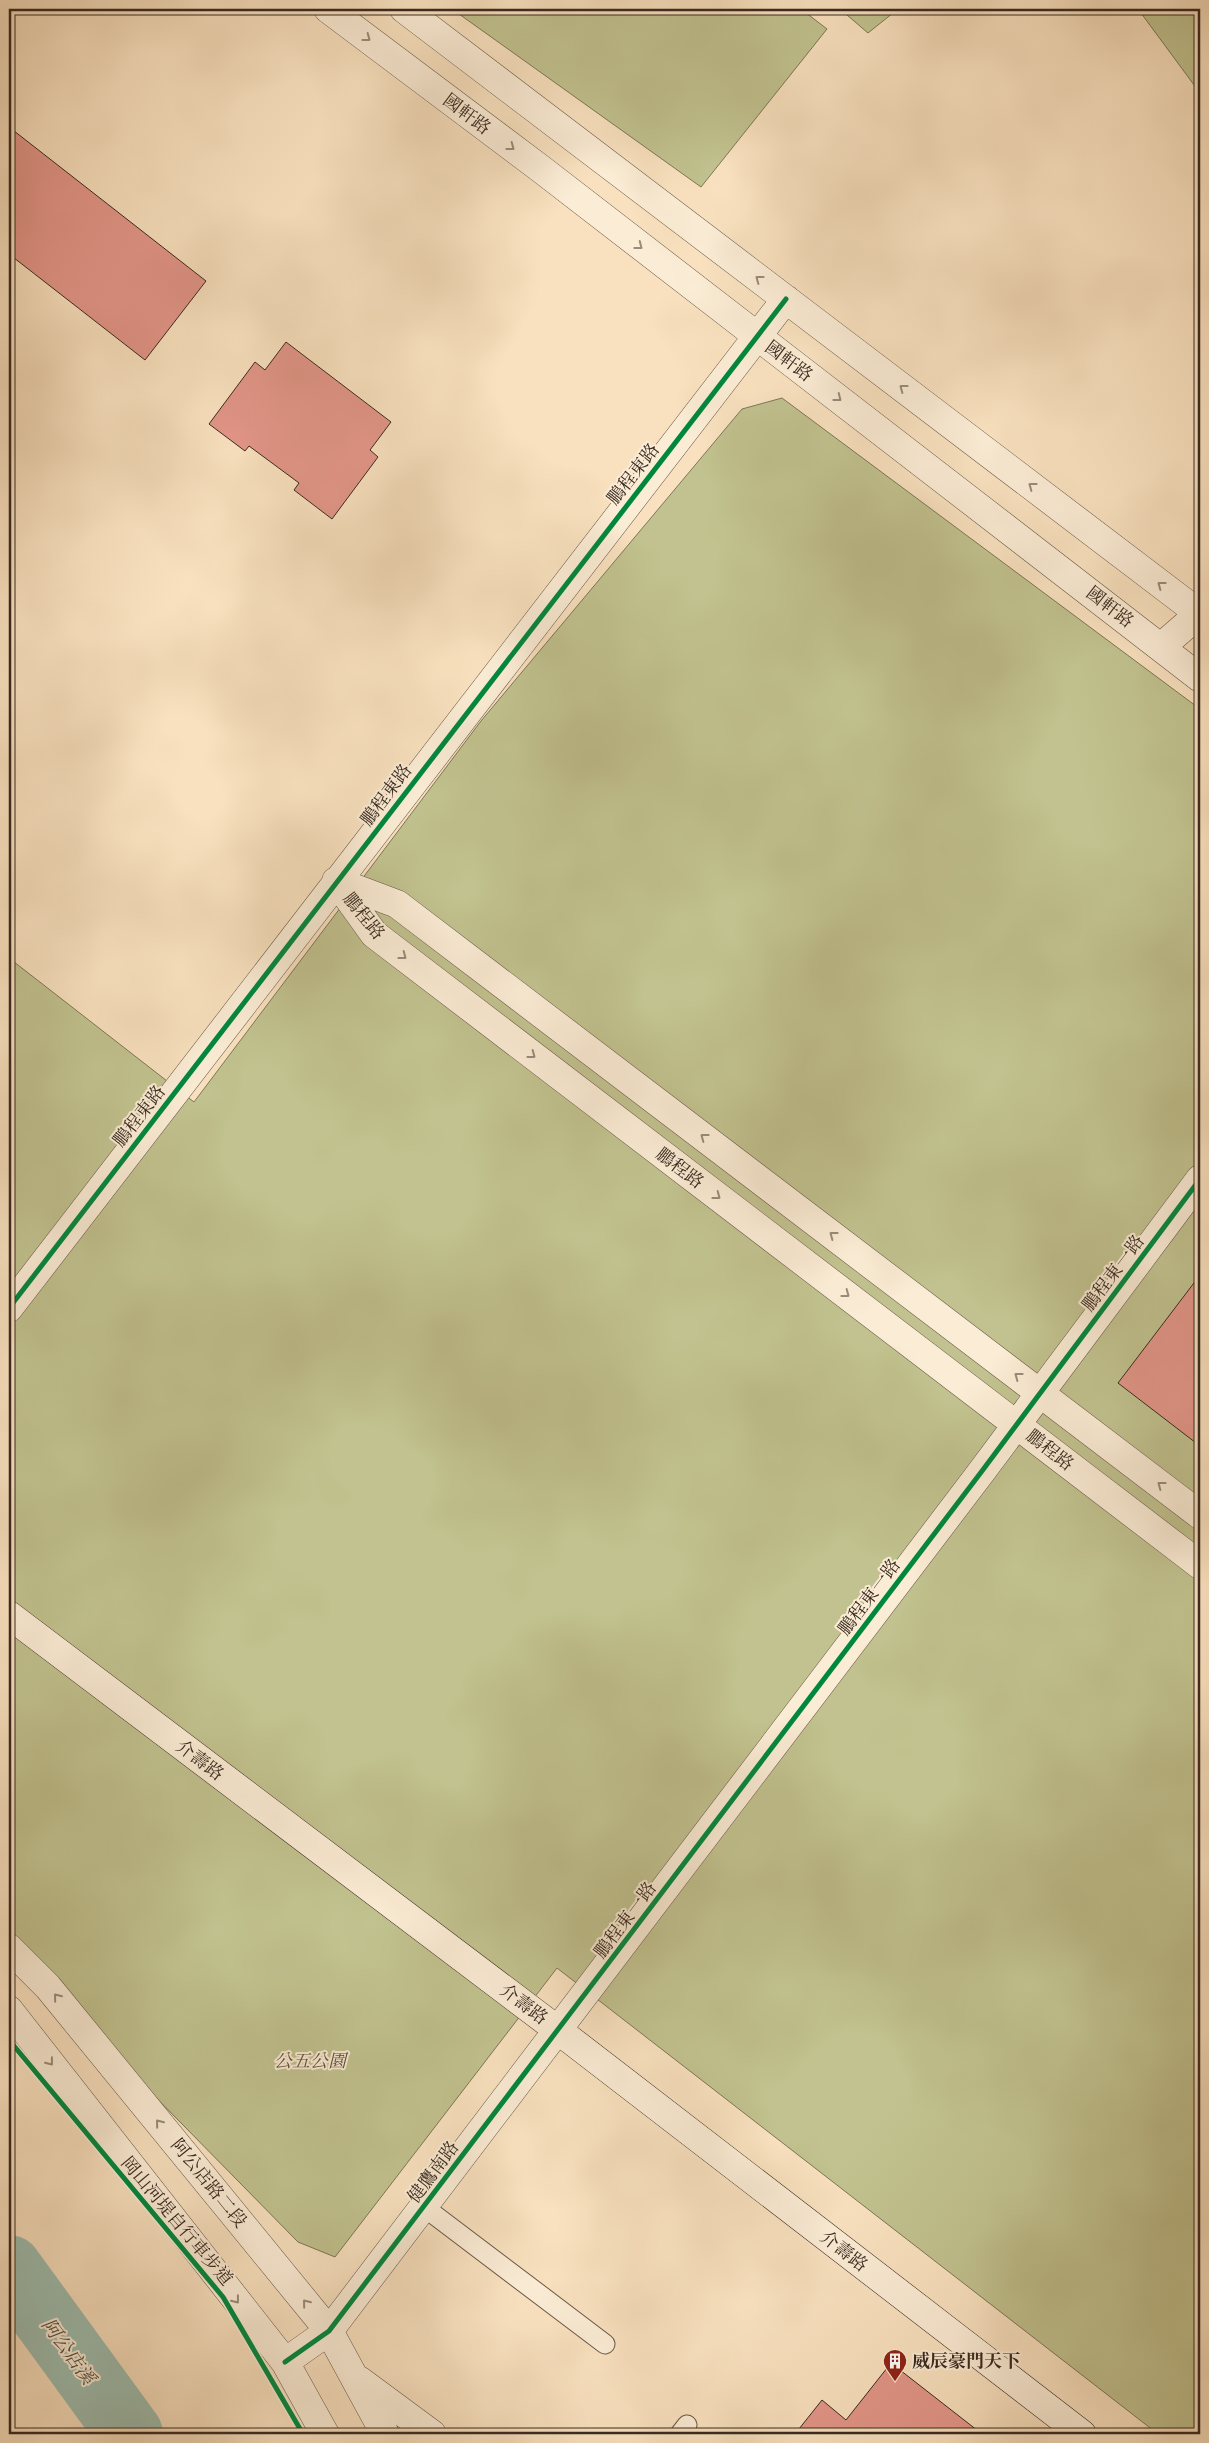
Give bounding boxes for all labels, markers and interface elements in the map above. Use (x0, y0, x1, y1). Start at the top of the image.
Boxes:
one-way arrow (361, 32, 371, 41)
street label: 國軒路 (438, 88, 496, 141)
one-way arrow (505, 141, 514, 149)
one-way arrow (633, 240, 643, 249)
one-way arrow (756, 276, 765, 285)
street label: 國軒路 (760, 335, 818, 388)
one-way arrow (899, 385, 909, 394)
one-way arrow (832, 393, 841, 401)
street label: 鵬程東路 (601, 438, 665, 510)
one-way arrow (1029, 484, 1038, 492)
street label: 國軒路 (1081, 581, 1139, 634)
one-way arrow (1158, 582, 1167, 590)
street label: 鵬程東路 (355, 759, 418, 832)
street label: 鵬程路 (337, 887, 390, 945)
one-way arrow (397, 950, 407, 959)
one-way arrow (526, 1049, 535, 1057)
street label: 鵬程東路 (107, 1080, 171, 1152)
one-way arrow (700, 1134, 710, 1143)
street label: 鵬程路 (651, 1142, 709, 1195)
one-way arrow (711, 1190, 720, 1198)
street label: 鵬程東一路 (1076, 1230, 1150, 1317)
one-way arrow (830, 1233, 839, 1241)
one-way arrow (840, 1288, 850, 1297)
one-way arrow (1014, 1373, 1024, 1382)
street label: 鵬程路 (1021, 1424, 1079, 1477)
one-way arrow (1157, 1482, 1167, 1491)
street label: 鵬程東一路 (832, 1554, 906, 1641)
street label: 介壽路 (171, 1734, 229, 1787)
street label: 鵬程東一路 (588, 1877, 662, 1964)
street label: 介壽路 (495, 1978, 553, 2031)
one-way arrow (54, 1994, 62, 2003)
park label: 公五公園 (274, 2049, 349, 2074)
one-way arrow (44, 2056, 53, 2066)
one-way arrow (156, 2119, 165, 2128)
street label: 阿公店路二段 (165, 2133, 252, 2233)
street label: 健鷹南路 (402, 2136, 465, 2209)
street label: 岡山河堤自行車步道 (115, 2151, 238, 2291)
street label: 介壽路 (815, 2225, 873, 2278)
one-way arrow (231, 2294, 239, 2303)
one-way arrow (303, 2299, 312, 2308)
water label: 阿公店溪 (35, 2313, 102, 2392)
building icon: 威辰豪門天下 (882, 2348, 908, 2382)
place label: 威辰豪門天下 (912, 2349, 1020, 2374)

